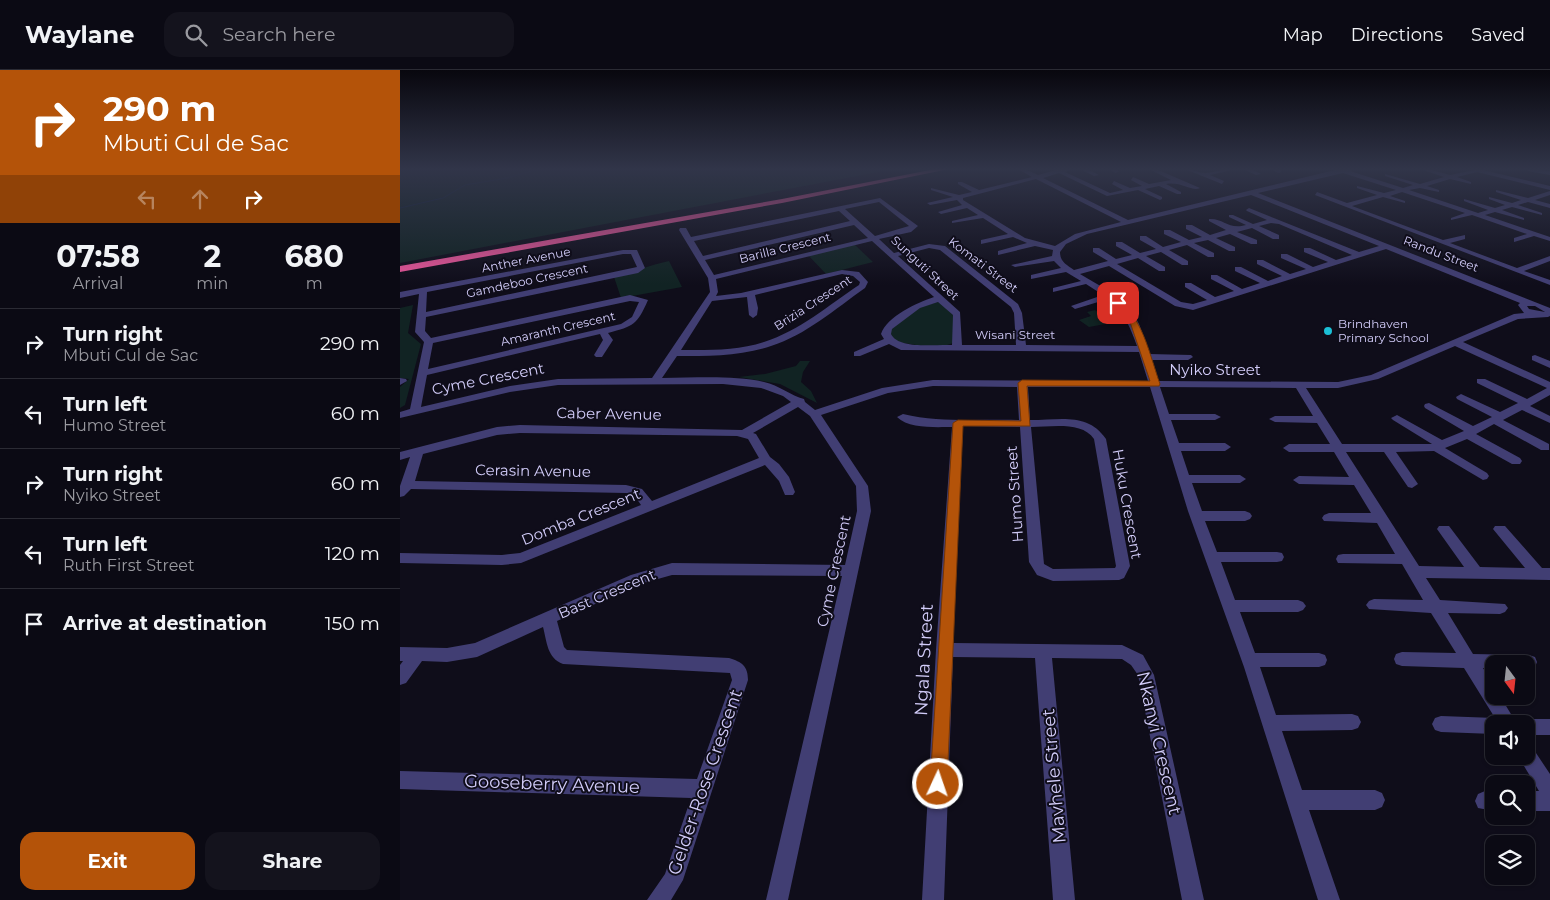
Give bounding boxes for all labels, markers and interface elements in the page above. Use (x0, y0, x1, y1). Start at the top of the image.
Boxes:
search box (164, 12, 514, 57)
text: Waylane (25, 20, 134, 49)
icon: search (182, 21, 210, 49)
text: Search here (222, 23, 335, 46)
text: Map (1283, 24, 1323, 46)
text: Directions (1351, 24, 1443, 46)
text: Saved (1471, 24, 1525, 46)
text: 290 m (103, 87, 216, 130)
icon: right (20, 90, 85, 155)
text: Mbuti Cul de Sac (103, 130, 289, 157)
icon: left (133, 185, 161, 213)
icon: ahead (186, 185, 214, 213)
icon: right (239, 185, 267, 213)
street label: Barilla Crescent (737, 229, 832, 266)
street label: Sunguti Street (888, 232, 962, 303)
street label: Randu Street (1401, 232, 1481, 275)
street label: Komati Street (946, 234, 1021, 296)
text: 07:58 (56, 238, 140, 275)
text: 2 (203, 238, 221, 275)
text: 680 (285, 238, 344, 275)
street label: Anther Avenue (480, 244, 572, 275)
street label: Gamdeboo Crescent (465, 260, 589, 301)
street label: Brizia Crescent (771, 272, 855, 333)
text: Arrival (73, 274, 123, 293)
text: min (196, 274, 228, 293)
text: m (306, 274, 323, 293)
pin (1097, 282, 1139, 324)
icon: arrive (1104, 289, 1132, 317)
street label: Amaranth Crescent (499, 308, 617, 349)
place label: Brindhaven Primary School (1338, 316, 1429, 345)
text: Turn right (63, 323, 163, 346)
marker: Brindhaven Primary School (1322, 325, 1334, 337)
street label: Wisani Street (975, 327, 1055, 342)
icon: right (20, 330, 48, 358)
text: 290 m (320, 332, 380, 355)
text: Mbuti Cul de Sac (63, 346, 198, 365)
street label: Cyme Crescent (430, 358, 546, 399)
street label: Nyiko Street (1169, 360, 1261, 379)
text: Turn left (63, 393, 148, 416)
icon: left (20, 400, 48, 428)
text: 60 m (331, 402, 380, 425)
street label: Caber Avenue (556, 403, 662, 424)
text: Humo Street (63, 416, 166, 435)
street label: Humo Street (1002, 445, 1027, 543)
street label: Huku Crescent (1108, 447, 1147, 560)
street label: Cerasin Avenue (475, 460, 591, 481)
text: Turn right (63, 463, 163, 486)
icon: right (20, 470, 48, 498)
text: 60 m (331, 472, 380, 495)
street label: Domba Crescent (518, 484, 643, 549)
text: Nyiko Street (63, 486, 161, 505)
street label: Cyme Crescent (812, 513, 855, 629)
text: Turn left (63, 533, 148, 556)
icon: left (20, 540, 48, 568)
text: 120 m (325, 542, 380, 565)
text: Ruth First Street (63, 556, 195, 575)
street label: Bast Crescent (555, 564, 658, 623)
street label: Ngala Street (910, 603, 938, 717)
icon: arrive (20, 610, 48, 638)
text: Arrive at destination (63, 612, 267, 635)
text: 150 m (325, 612, 380, 635)
north arrow (1485, 655, 1535, 705)
map controls (1485, 655, 1535, 885)
street label: Nkanyi Crescent (1132, 669, 1186, 817)
street label: Gelder-Rose Crescent (663, 686, 747, 878)
street label: Mavhele Street (1037, 708, 1071, 844)
button: sound (1485, 715, 1535, 765)
position arrow (911, 757, 963, 809)
street label: Gooseberry Avenue (464, 770, 640, 798)
button: search (1485, 775, 1535, 825)
button: Exit (20, 832, 195, 890)
button: Share (205, 832, 380, 890)
button: layers (1485, 835, 1535, 885)

